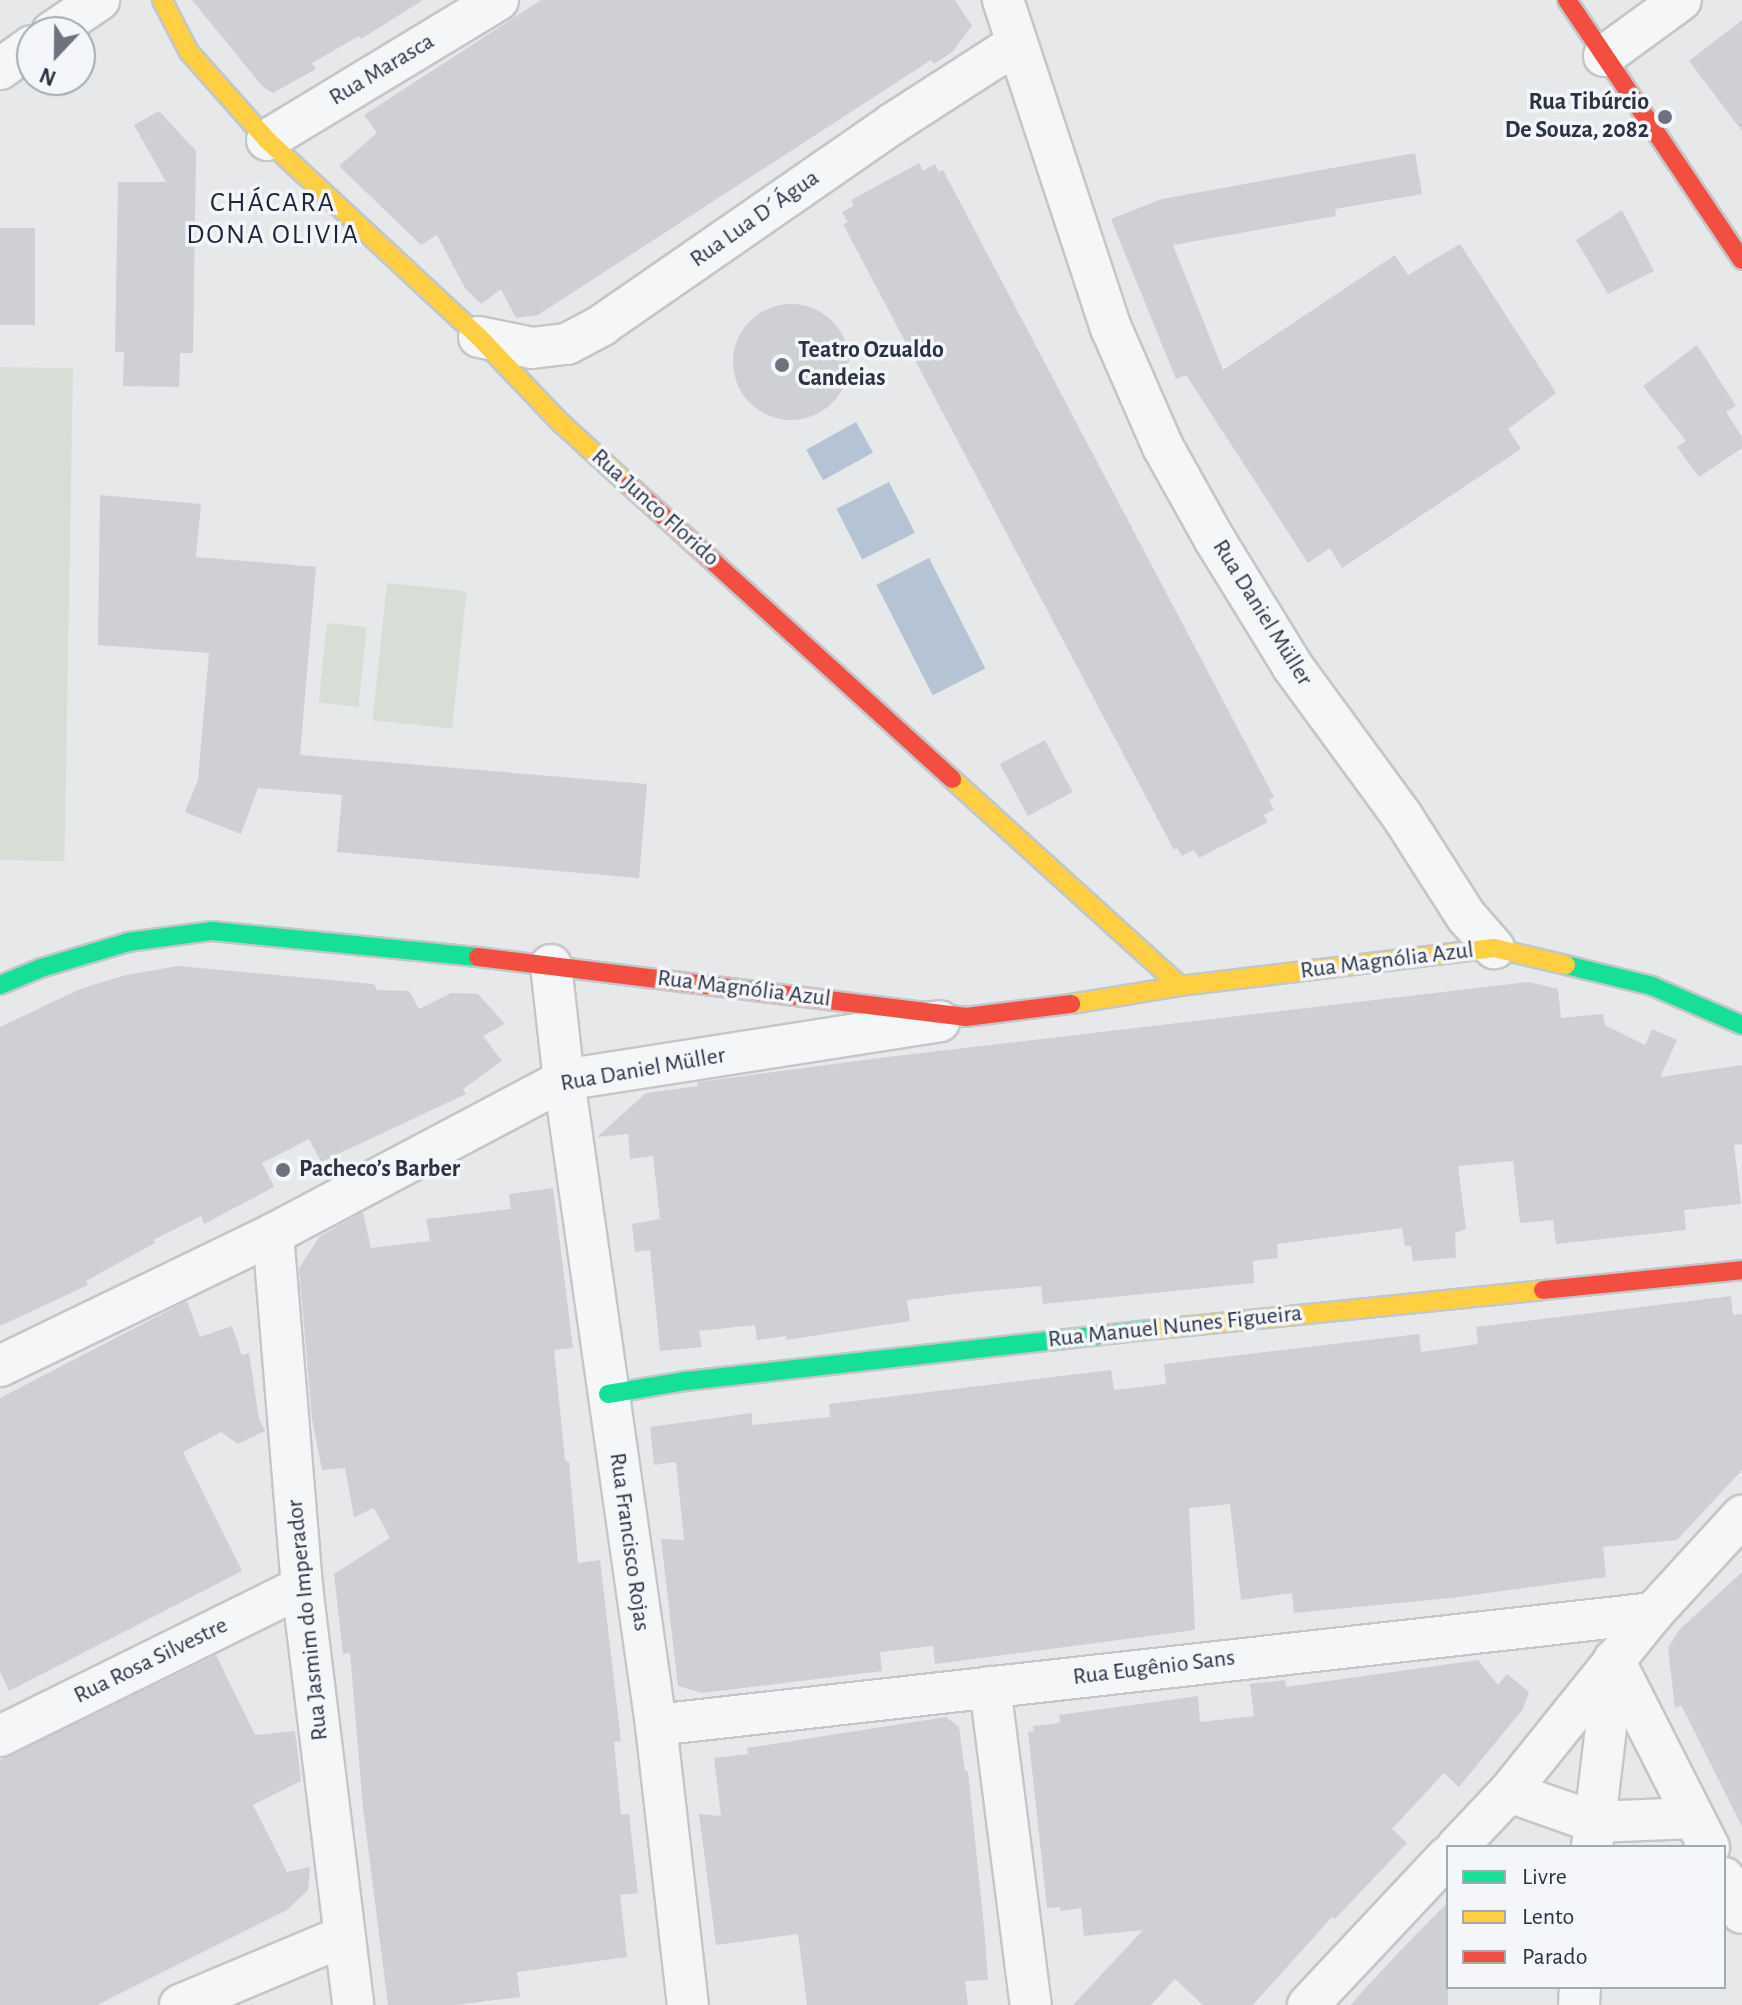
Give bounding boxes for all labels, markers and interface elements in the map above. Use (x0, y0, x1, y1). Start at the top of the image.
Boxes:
north arrow (16, 16, 96, 96)
street label: Rua Marasca (324, 27, 440, 113)
text: N (37, 63, 59, 89)
place label: Rua Tibúrcio De Souza, 2082 (1505, 89, 1649, 145)
marker: Rua Tibúrcio De Souza, 2082 (1656, 108, 1674, 126)
street label: Rua Lua D´Água (685, 164, 825, 274)
district label: CHÁCARA DONA OLIVIA (186, 186, 360, 252)
place label: Teatro Ozualdo Candeias (798, 337, 944, 393)
marker: Teatro Ozualdo Candeias (773, 356, 791, 374)
street label: Rua Junco Florido (585, 443, 725, 573)
street label: Rua Daniel Müller (1206, 535, 1318, 691)
street label: Rua Magnólia Azul (1299, 936, 1475, 986)
street label: Rua Magnólia Azul (656, 964, 832, 1014)
street label: Rua Daniel Müller (558, 1041, 728, 1099)
place label: Pacheco’s Barber (299, 1156, 460, 1184)
marker: Pacheco’s Barber (274, 1161, 292, 1179)
street label: Rua Manuel Nunes Figueira (1047, 1299, 1303, 1355)
street label: Rua Francisco Rojas (602, 1451, 656, 1633)
street label: Rua Jasmim do Imperador (281, 1498, 335, 1742)
street label: Rua Rosa Silvestre (69, 1611, 233, 1711)
street label: Rua Eugênio Sans (1071, 1644, 1237, 1692)
legend (1446, 1845, 1726, 1989)
text: Livre (1522, 1865, 1567, 1889)
text: Lento (1522, 1905, 1574, 1929)
text: Parado (1522, 1945, 1588, 1969)

